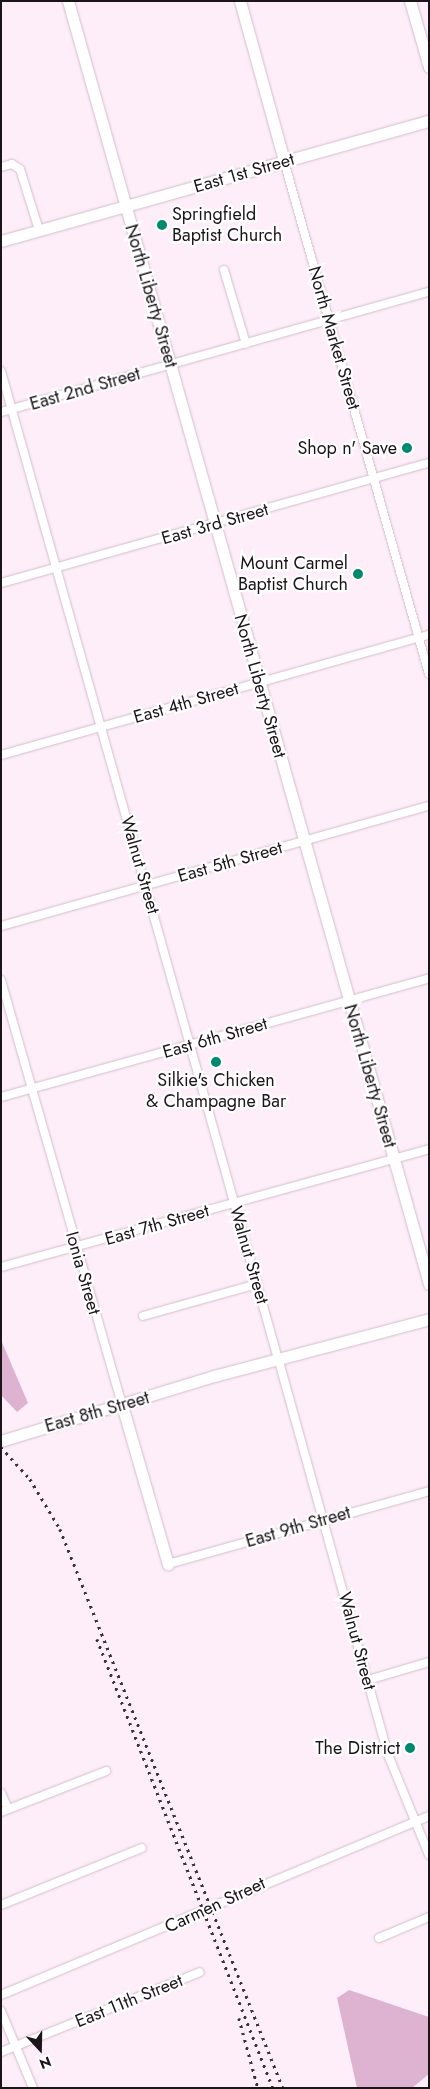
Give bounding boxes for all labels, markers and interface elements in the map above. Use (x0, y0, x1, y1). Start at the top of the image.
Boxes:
street label: East 1st Street (191, 148, 297, 198)
place label: Springfield Baptist Church (172, 204, 282, 246)
marker: Springfield Baptist Church (156, 219, 168, 231)
street label: North Liberty Street (120, 222, 182, 370)
street label: North Market Street (303, 264, 365, 412)
street label: East 2nd Street (27, 363, 143, 415)
place label: Shop n' Save (297, 437, 397, 459)
marker: Shop n' Save (401, 442, 413, 454)
street label: East 3rd Street (159, 498, 271, 550)
place label: Mount Carmel Baptist Church (238, 553, 348, 596)
marker: Mount Carmel Baptist Church (352, 568, 364, 580)
street label: North Liberty Street (229, 612, 291, 760)
street label: East 4th Street (131, 678, 241, 728)
street label: Walnut Street (116, 814, 164, 916)
street label: East 5th Street (175, 837, 285, 887)
street label: North Liberty Street (339, 1002, 401, 1150)
street label: East 6th Street (160, 1013, 270, 1063)
marker: Silkie's Chicken & Champagne Bar (210, 1056, 222, 1068)
place label: Silkie's Chicken & Champagne Bar (146, 1070, 286, 1112)
street label: East 7th Street (103, 1200, 211, 1250)
street label: Walnut Street (225, 1204, 273, 1306)
street label: Ionia Street (61, 1229, 105, 1317)
street label: East 8th Street (42, 1387, 152, 1437)
street label: East 9th Street (243, 1502, 353, 1552)
street label: Walnut Street (334, 1590, 380, 1692)
place label: The District (315, 1737, 400, 1759)
marker: The District (404, 1742, 416, 1754)
street label: Carmen Street (161, 1872, 269, 1938)
street label: East 11th Street (72, 1970, 186, 2032)
north arrow (15, 2024, 65, 2074)
text: N (37, 2052, 54, 2074)

